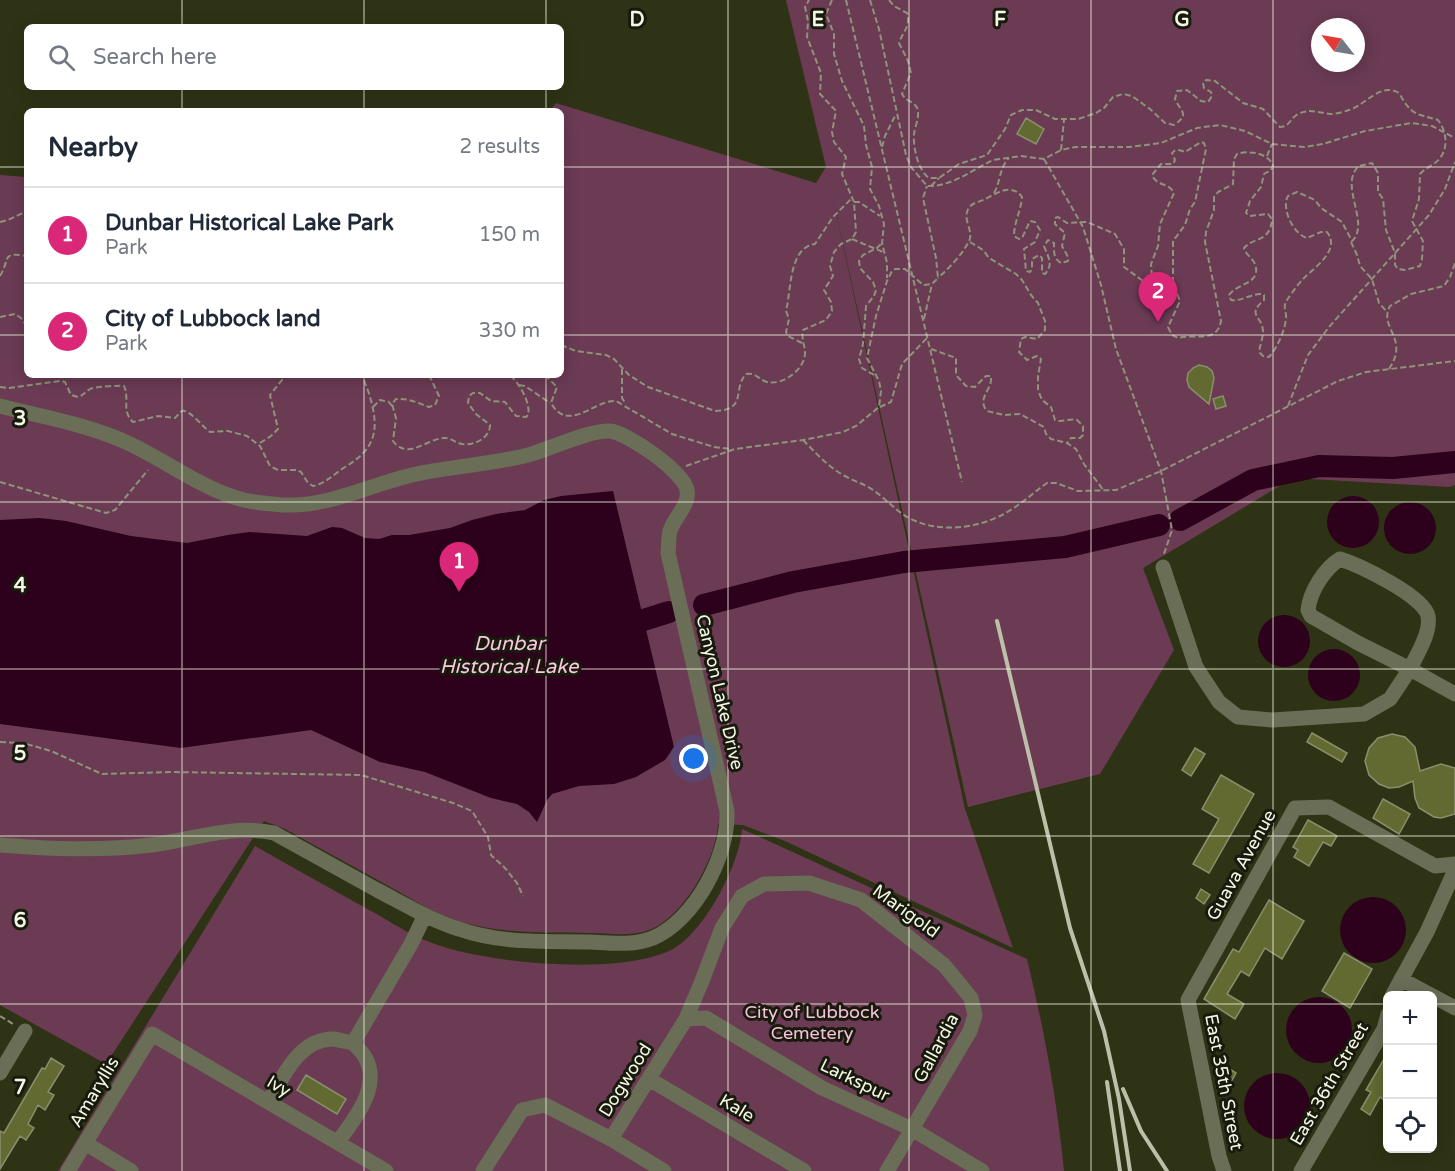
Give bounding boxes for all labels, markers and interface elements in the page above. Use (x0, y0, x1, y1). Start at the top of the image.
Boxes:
text: D (629, 8, 645, 32)
text: E (812, 8, 825, 32)
text: F (994, 8, 1006, 32)
text: G (1174, 8, 1190, 32)
north arrow (1311, 18, 1365, 72)
search box (24, 24, 564, 90)
icon: search (45, 41, 78, 74)
text: Search here (93, 44, 217, 70)
text: Nearby (48, 132, 138, 163)
text: 2 results (460, 135, 540, 159)
text: Dunbar Historical Lake Park (105, 210, 394, 236)
text: 1 (61, 223, 74, 247)
text: 150 m (479, 223, 540, 247)
text: Park (105, 236, 148, 260)
pin: 2 (1138, 272, 1178, 322)
text: City of Lubbock land (105, 306, 321, 332)
text: 2 (61, 319, 74, 343)
text: 330 m (479, 319, 540, 343)
text: Park (105, 332, 148, 356)
text: 3 (14, 407, 26, 431)
pin: 1 (440, 542, 478, 592)
text: 4 (14, 574, 27, 598)
street label: Canyon Lake Drive (691, 612, 749, 772)
water label: Dunbar Historical Lake (440, 632, 580, 679)
text: 5 (14, 742, 26, 766)
your location (679, 744, 708, 773)
street label: Guava Avenue (1202, 806, 1280, 924)
street label: Marigold (868, 879, 944, 943)
text: 6 (14, 909, 26, 933)
map controls (1383, 991, 1437, 1153)
button: + (1383, 991, 1437, 1045)
park label: City of Lubbock Cemetery (745, 1001, 880, 1044)
street label: Gallardia (909, 1010, 963, 1086)
street label: East 35th Street (1200, 1012, 1248, 1152)
street label: East 36th Street (1285, 1019, 1373, 1149)
street label: Dogwood (594, 1039, 656, 1121)
button: − (1383, 1045, 1437, 1099)
street label: Amaryllis (64, 1053, 124, 1131)
street label: Larkspur (816, 1054, 894, 1106)
street label: Ivy (263, 1070, 295, 1102)
text: 7 (14, 1076, 26, 1100)
street label: Kale (716, 1089, 758, 1127)
button: locate (1383, 1099, 1437, 1153)

